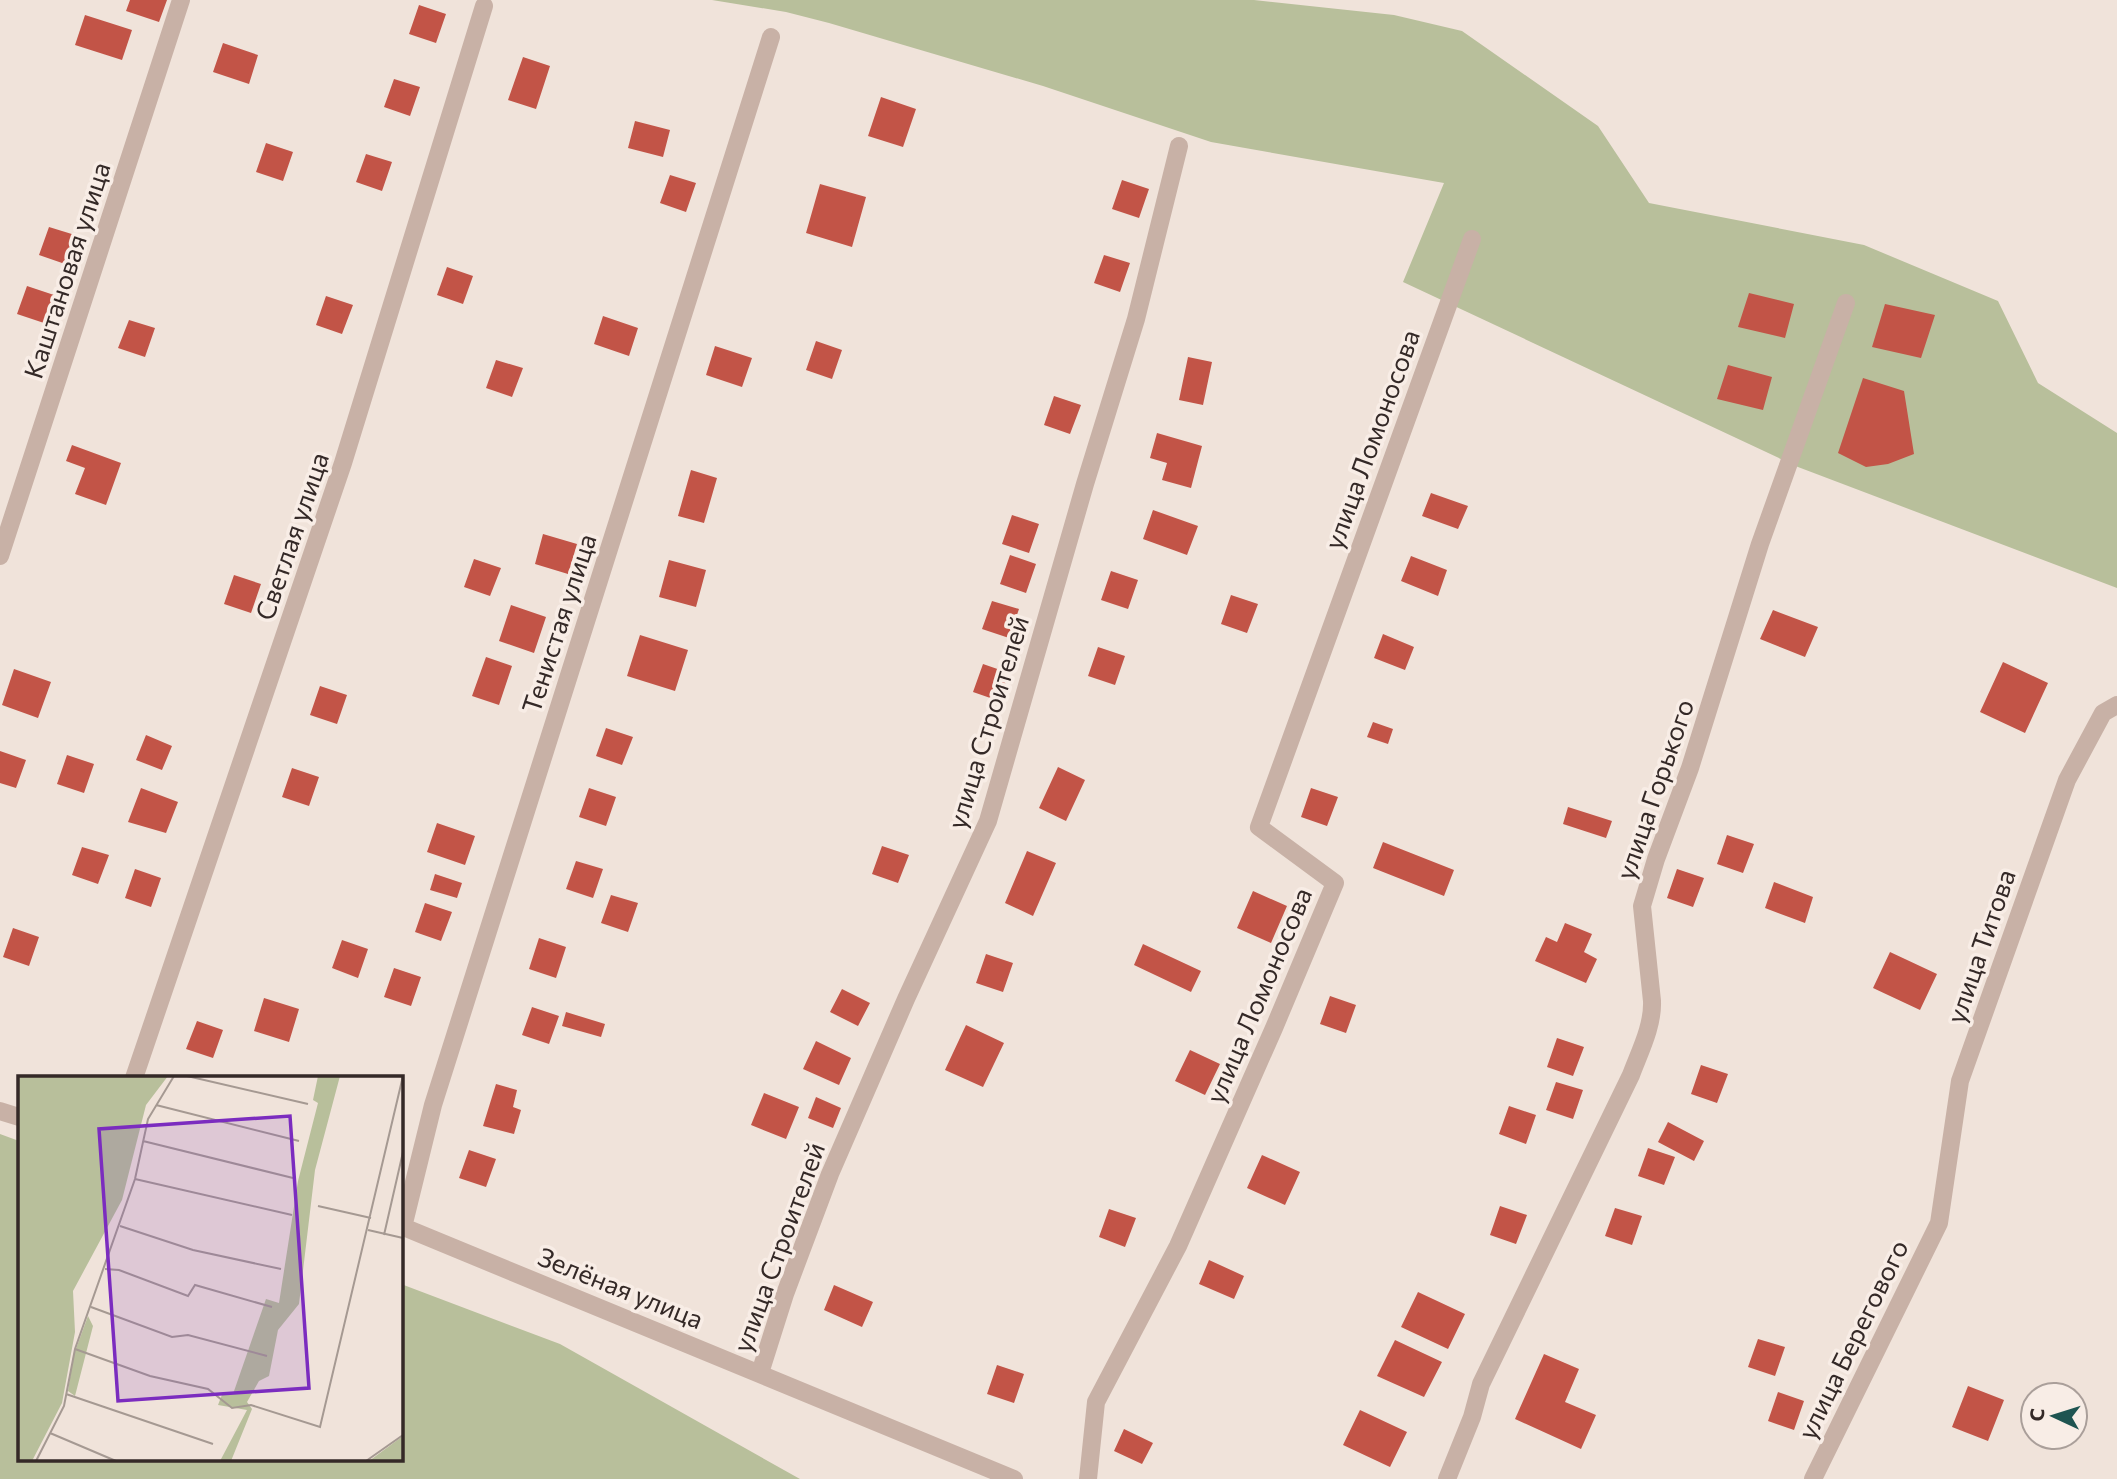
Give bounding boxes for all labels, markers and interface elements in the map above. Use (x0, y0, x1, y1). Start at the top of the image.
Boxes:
street label: Каштановая улица (16, 158, 116, 382)
street label: улица Ломоносова (1317, 325, 1425, 553)
street label: Светлая улица (248, 448, 334, 624)
street label: Тенистая улица (514, 530, 602, 716)
street label: улица Строителей (940, 612, 1034, 832)
street label: улица Горького (1609, 695, 1699, 883)
street label: улица Титова (1939, 865, 2021, 1027)
street label: улица Ломоносова (1199, 883, 1317, 1107)
inset map (18, 1076, 402, 1462)
street label: улица Строителей (726, 1138, 830, 1356)
street label: улица Берегового (1790, 1234, 1914, 1444)
street label: Зелёная улица (534, 1240, 708, 1334)
north arrow (2019, 1381, 2089, 1451)
text: С (2025, 1407, 2048, 1422)

